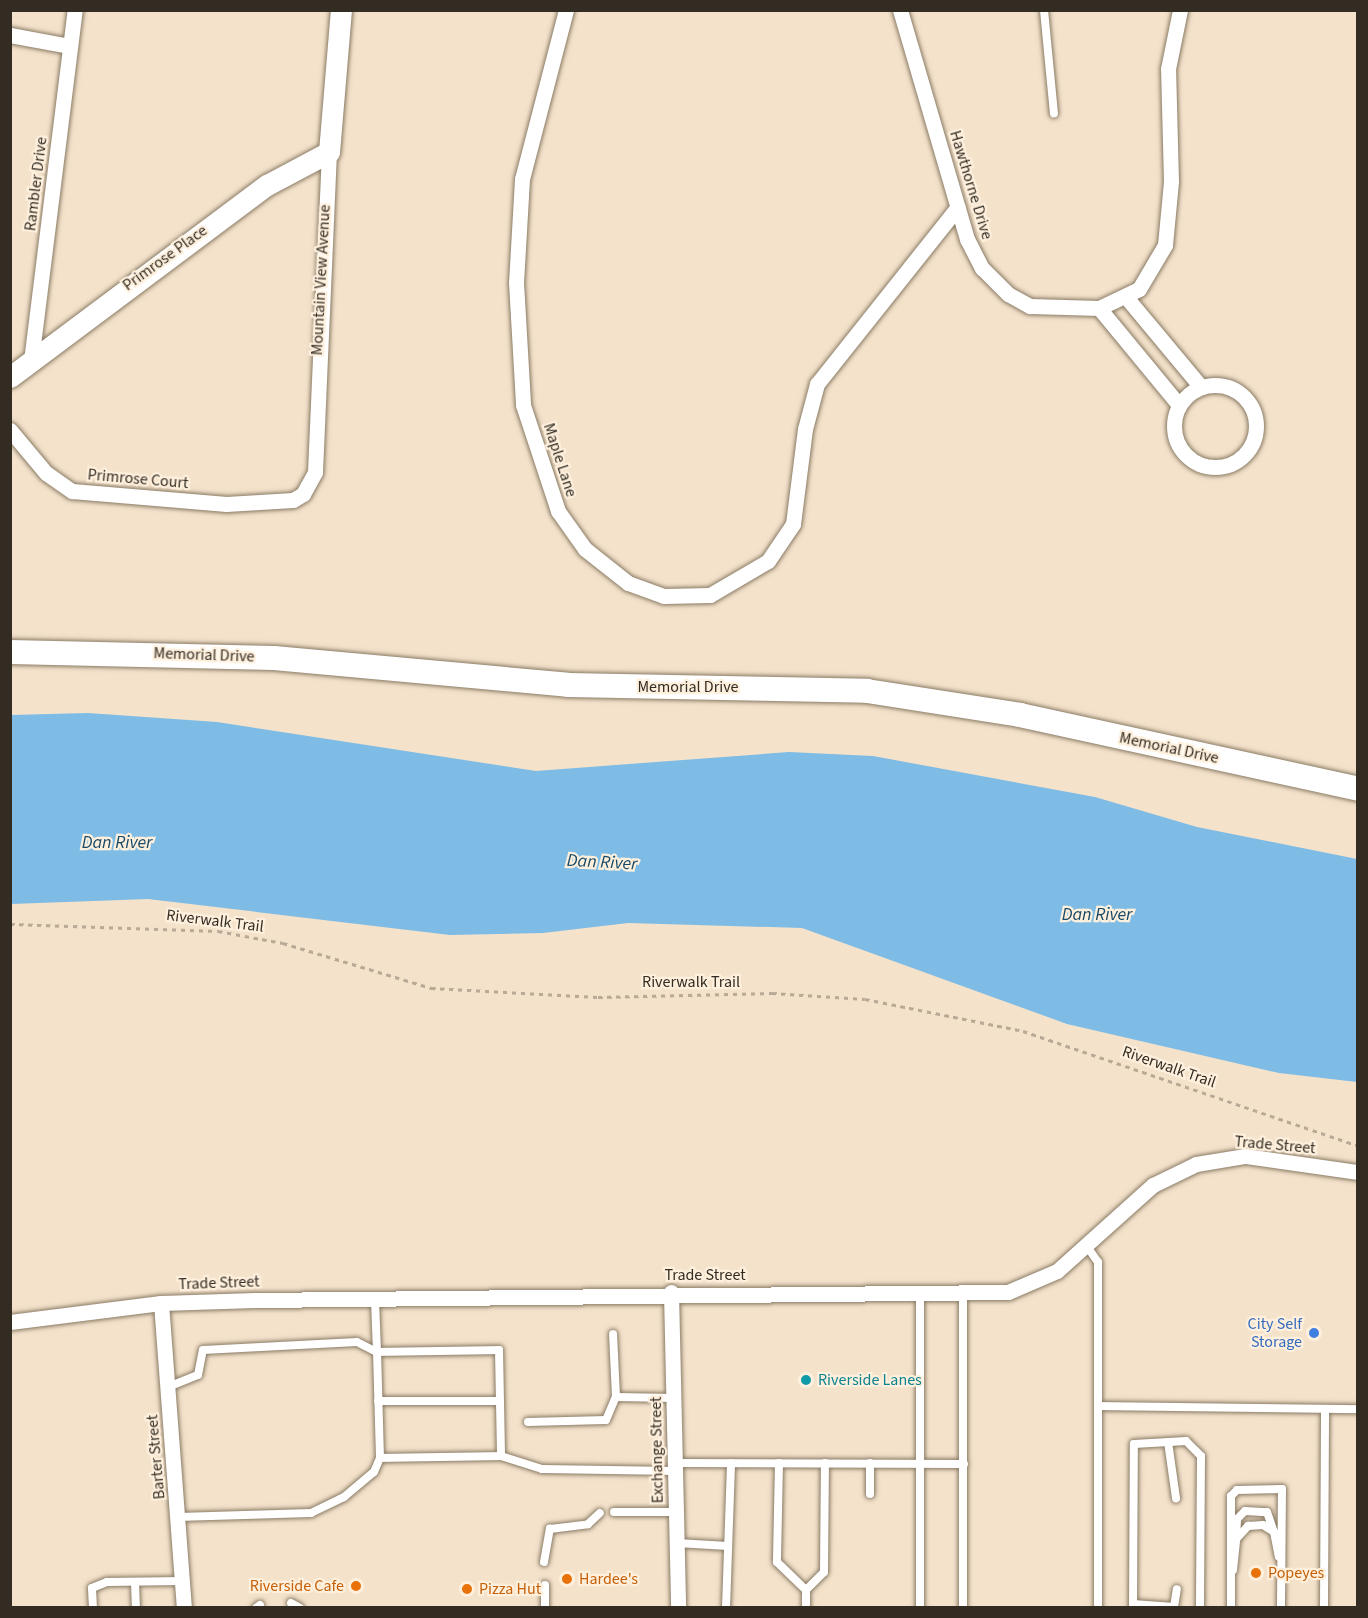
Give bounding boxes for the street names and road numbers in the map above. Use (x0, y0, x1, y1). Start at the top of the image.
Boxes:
street label: Hawthorne Drive (945, 128, 997, 242)
street label: Rambler Drive (21, 136, 51, 232)
street label: Mountain View Avenue (307, 204, 335, 356)
street label: Primrose Place (119, 221, 211, 295)
street label: Maple Lane (539, 421, 581, 499)
street label: Primrose Court (87, 465, 189, 493)
street label: Memorial Drive (153, 644, 255, 666)
street label: Memorial Drive (637, 677, 739, 697)
street label: Memorial Drive (1118, 728, 1220, 768)
street label: Riverwalk Trail (165, 906, 265, 936)
street label: Riverwalk Trail (642, 972, 740, 992)
street label: Riverwalk Trail (1120, 1042, 1218, 1092)
street label: Trade Street (1234, 1132, 1316, 1158)
street label: Trade Street (664, 1265, 746, 1285)
street label: Trade Street (178, 1272, 260, 1294)
street label: Exchange Street (646, 1397, 668, 1503)
street label: Barter Street (143, 1414, 169, 1500)

